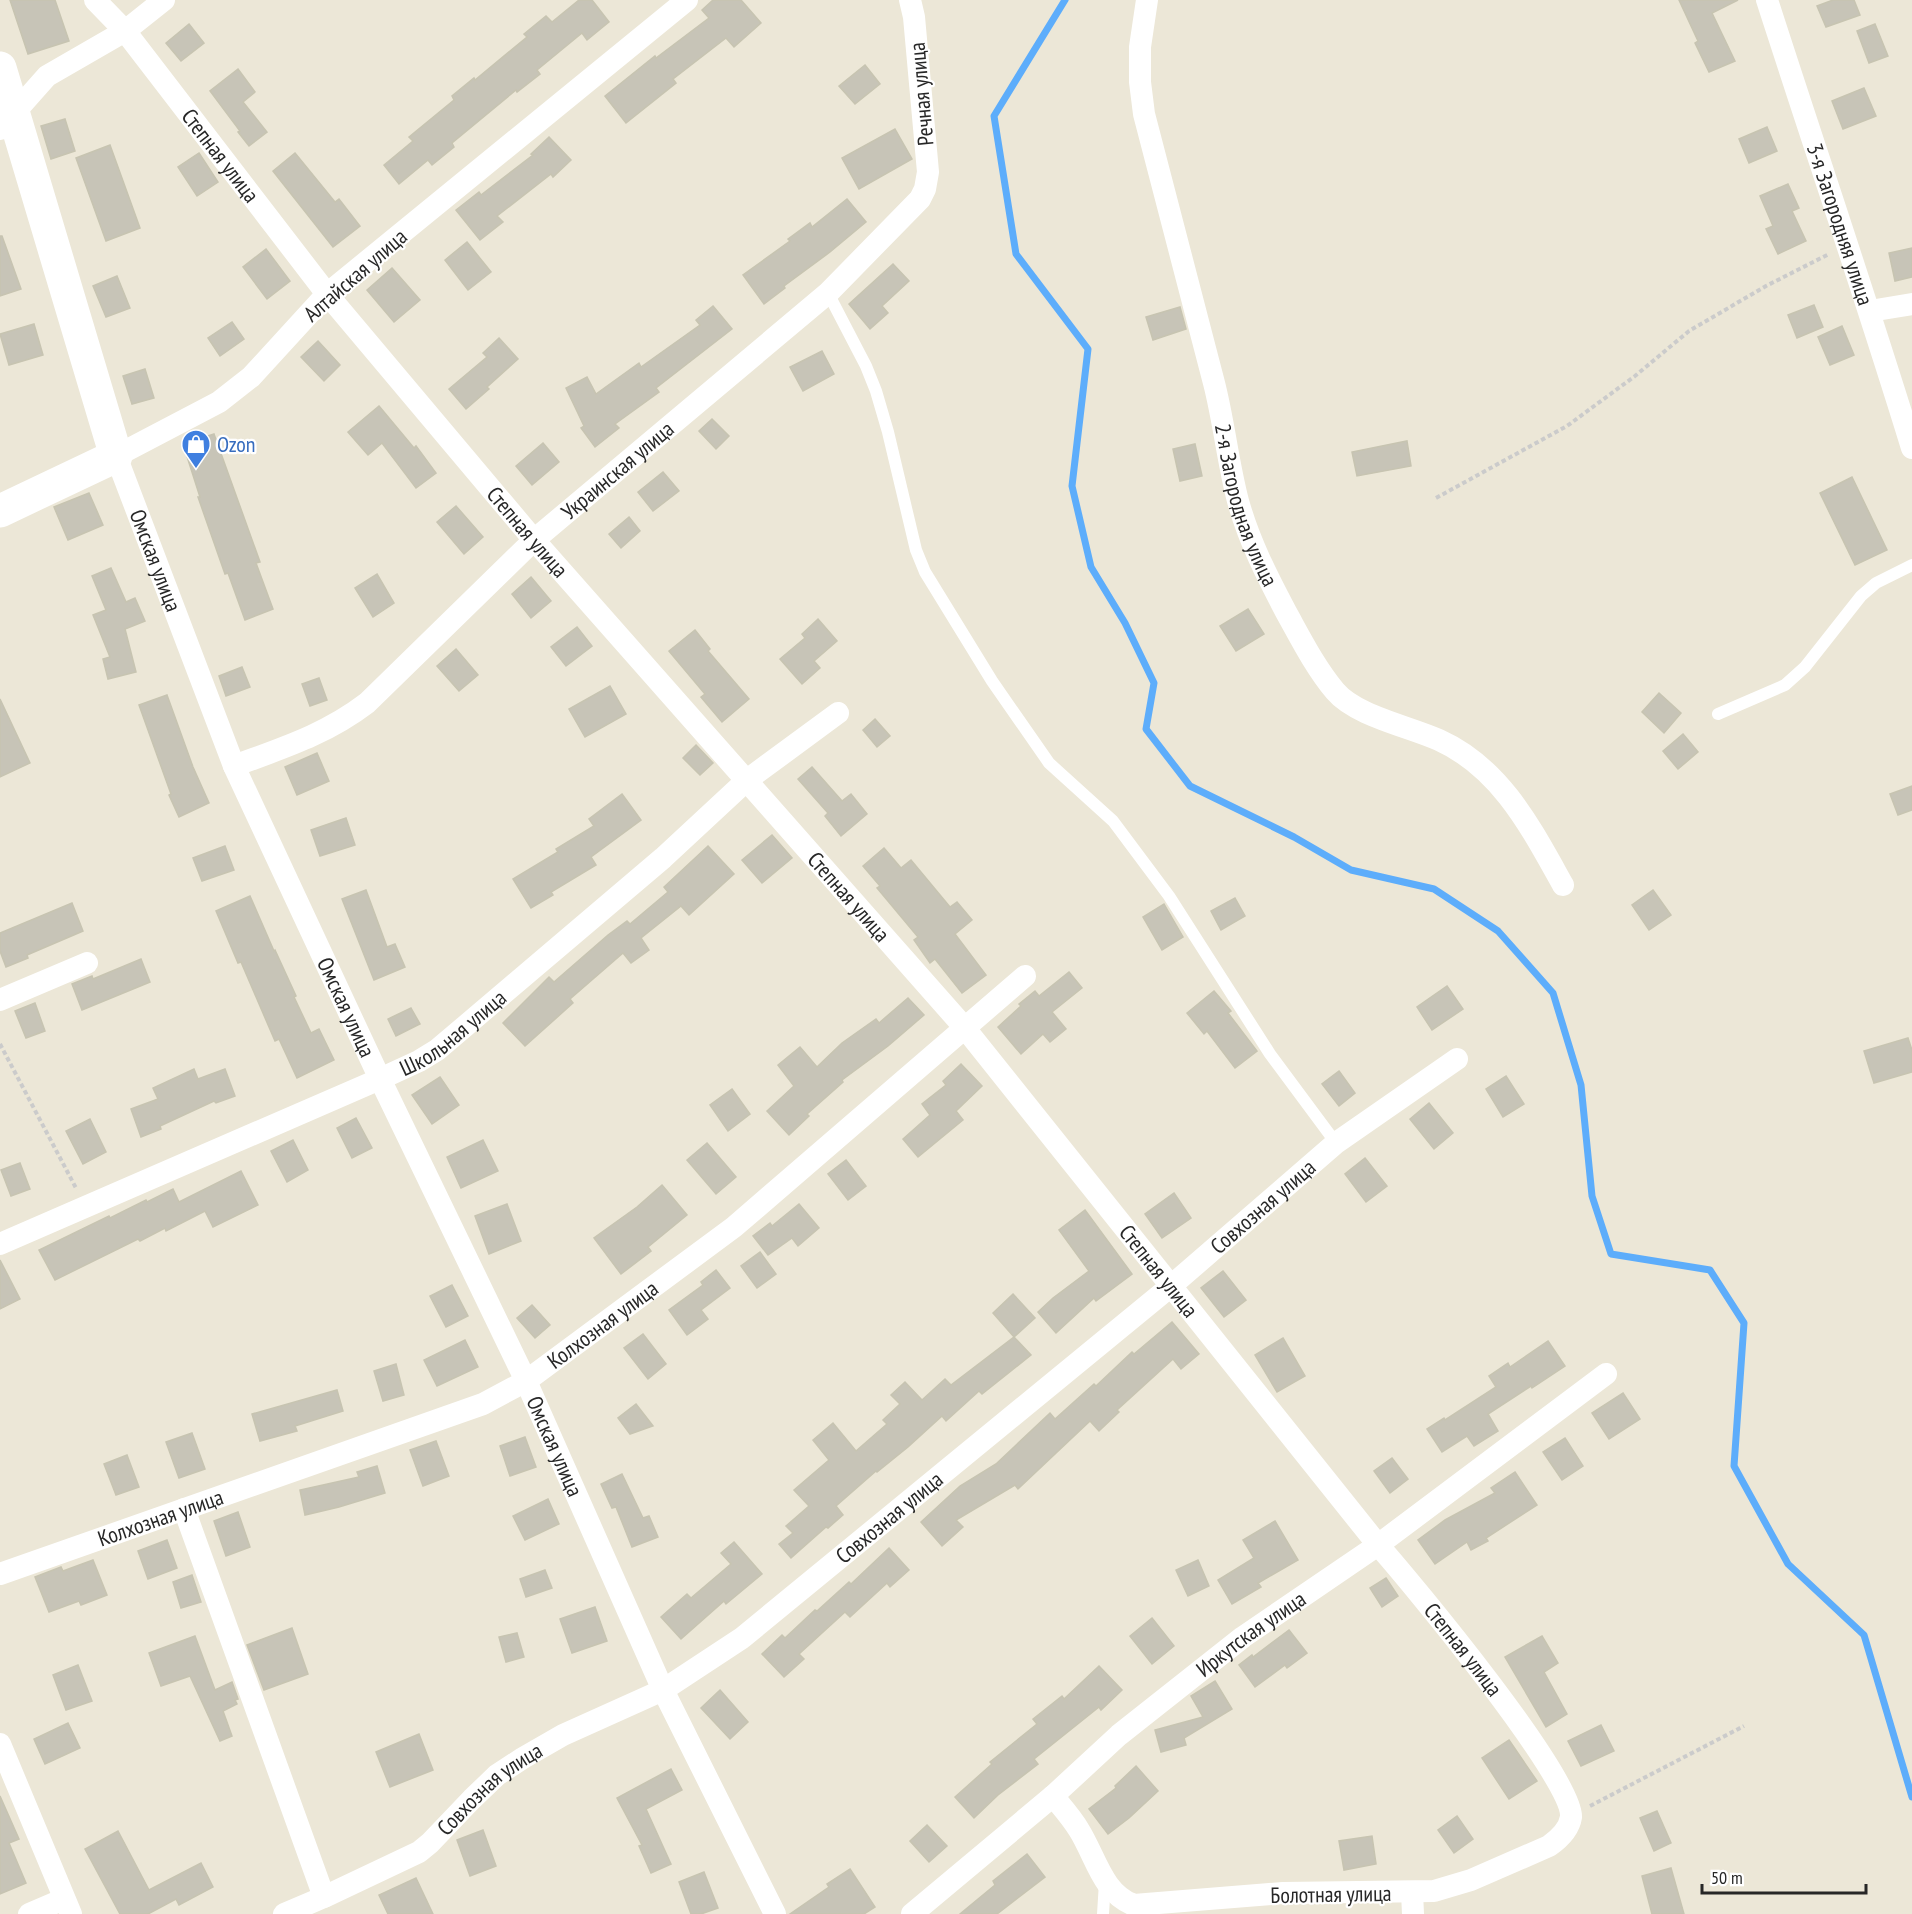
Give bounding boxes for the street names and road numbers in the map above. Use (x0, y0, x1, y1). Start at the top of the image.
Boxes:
street label: Речная улица (903, 41, 939, 147)
street label: Степная улица (176, 103, 265, 208)
street label: 3-я Загородняя улица (1801, 140, 1880, 309)
street label: Алтайская улица (298, 222, 412, 328)
street label: Украинская улица (555, 415, 679, 525)
street label: 2-я Загородная улица (1209, 421, 1284, 591)
street label: Степная улица (481, 481, 574, 583)
street label: Омская улица (124, 505, 188, 615)
street label: Степная улица (802, 846, 896, 947)
street label: Омская улица (311, 953, 382, 1062)
street label: Школьная улица (395, 983, 512, 1082)
street label: Совхозная улица (1204, 1153, 1321, 1260)
street label: Степная улица (1113, 1219, 1204, 1323)
street label: Колхозная улица (542, 1274, 663, 1375)
street label: Омская улица (520, 1392, 589, 1501)
street label: Совхозная улица (830, 1465, 948, 1570)
street label: Колхозная улица (94, 1483, 227, 1552)
street label: Иркутская улица (1190, 1585, 1311, 1683)
street label: Степная улица (1418, 1597, 1509, 1702)
street label: Совхозная улица (431, 1736, 547, 1841)
street label: Болотная улица (1270, 1879, 1392, 1909)

